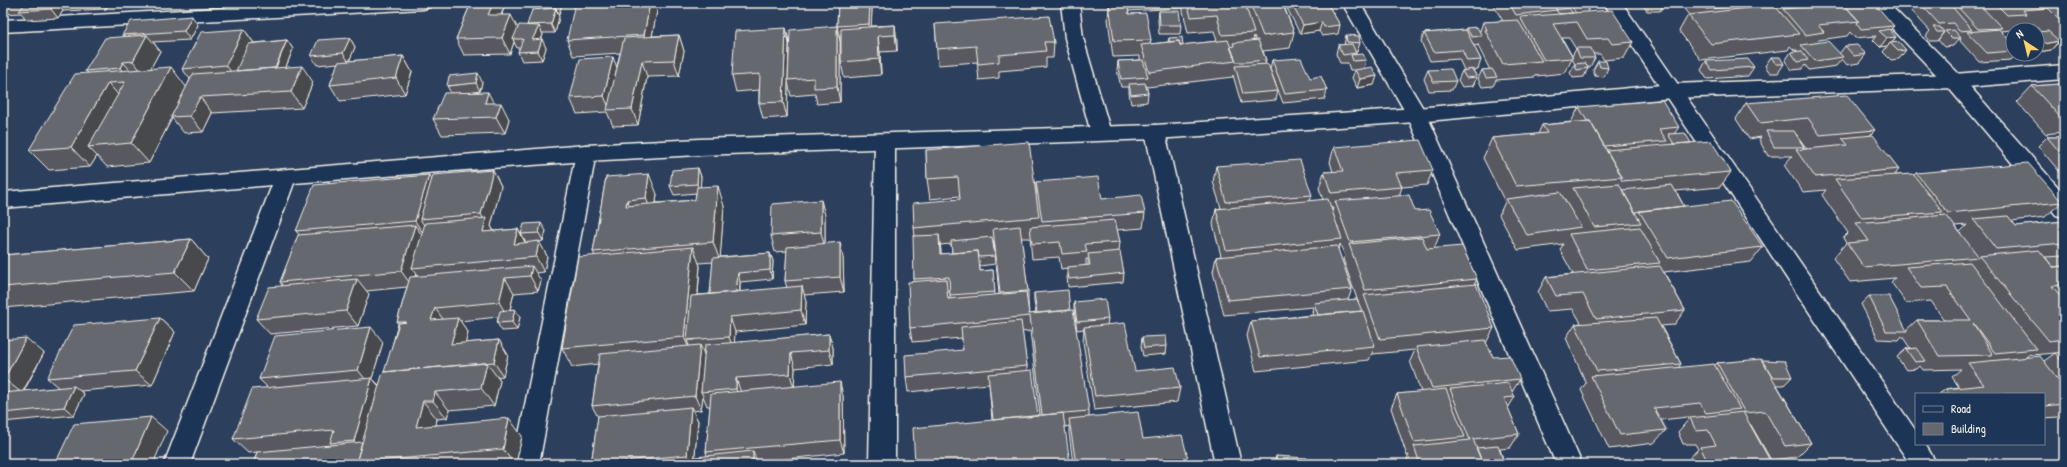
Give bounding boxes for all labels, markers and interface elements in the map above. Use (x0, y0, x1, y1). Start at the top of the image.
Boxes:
north arrow (2005, 22, 2045, 62)
text: N (2013, 26, 2026, 41)
legend (1915, 393, 2045, 445)
text: Road (1951, 400, 1971, 417)
text: Building (1951, 420, 1986, 437)

